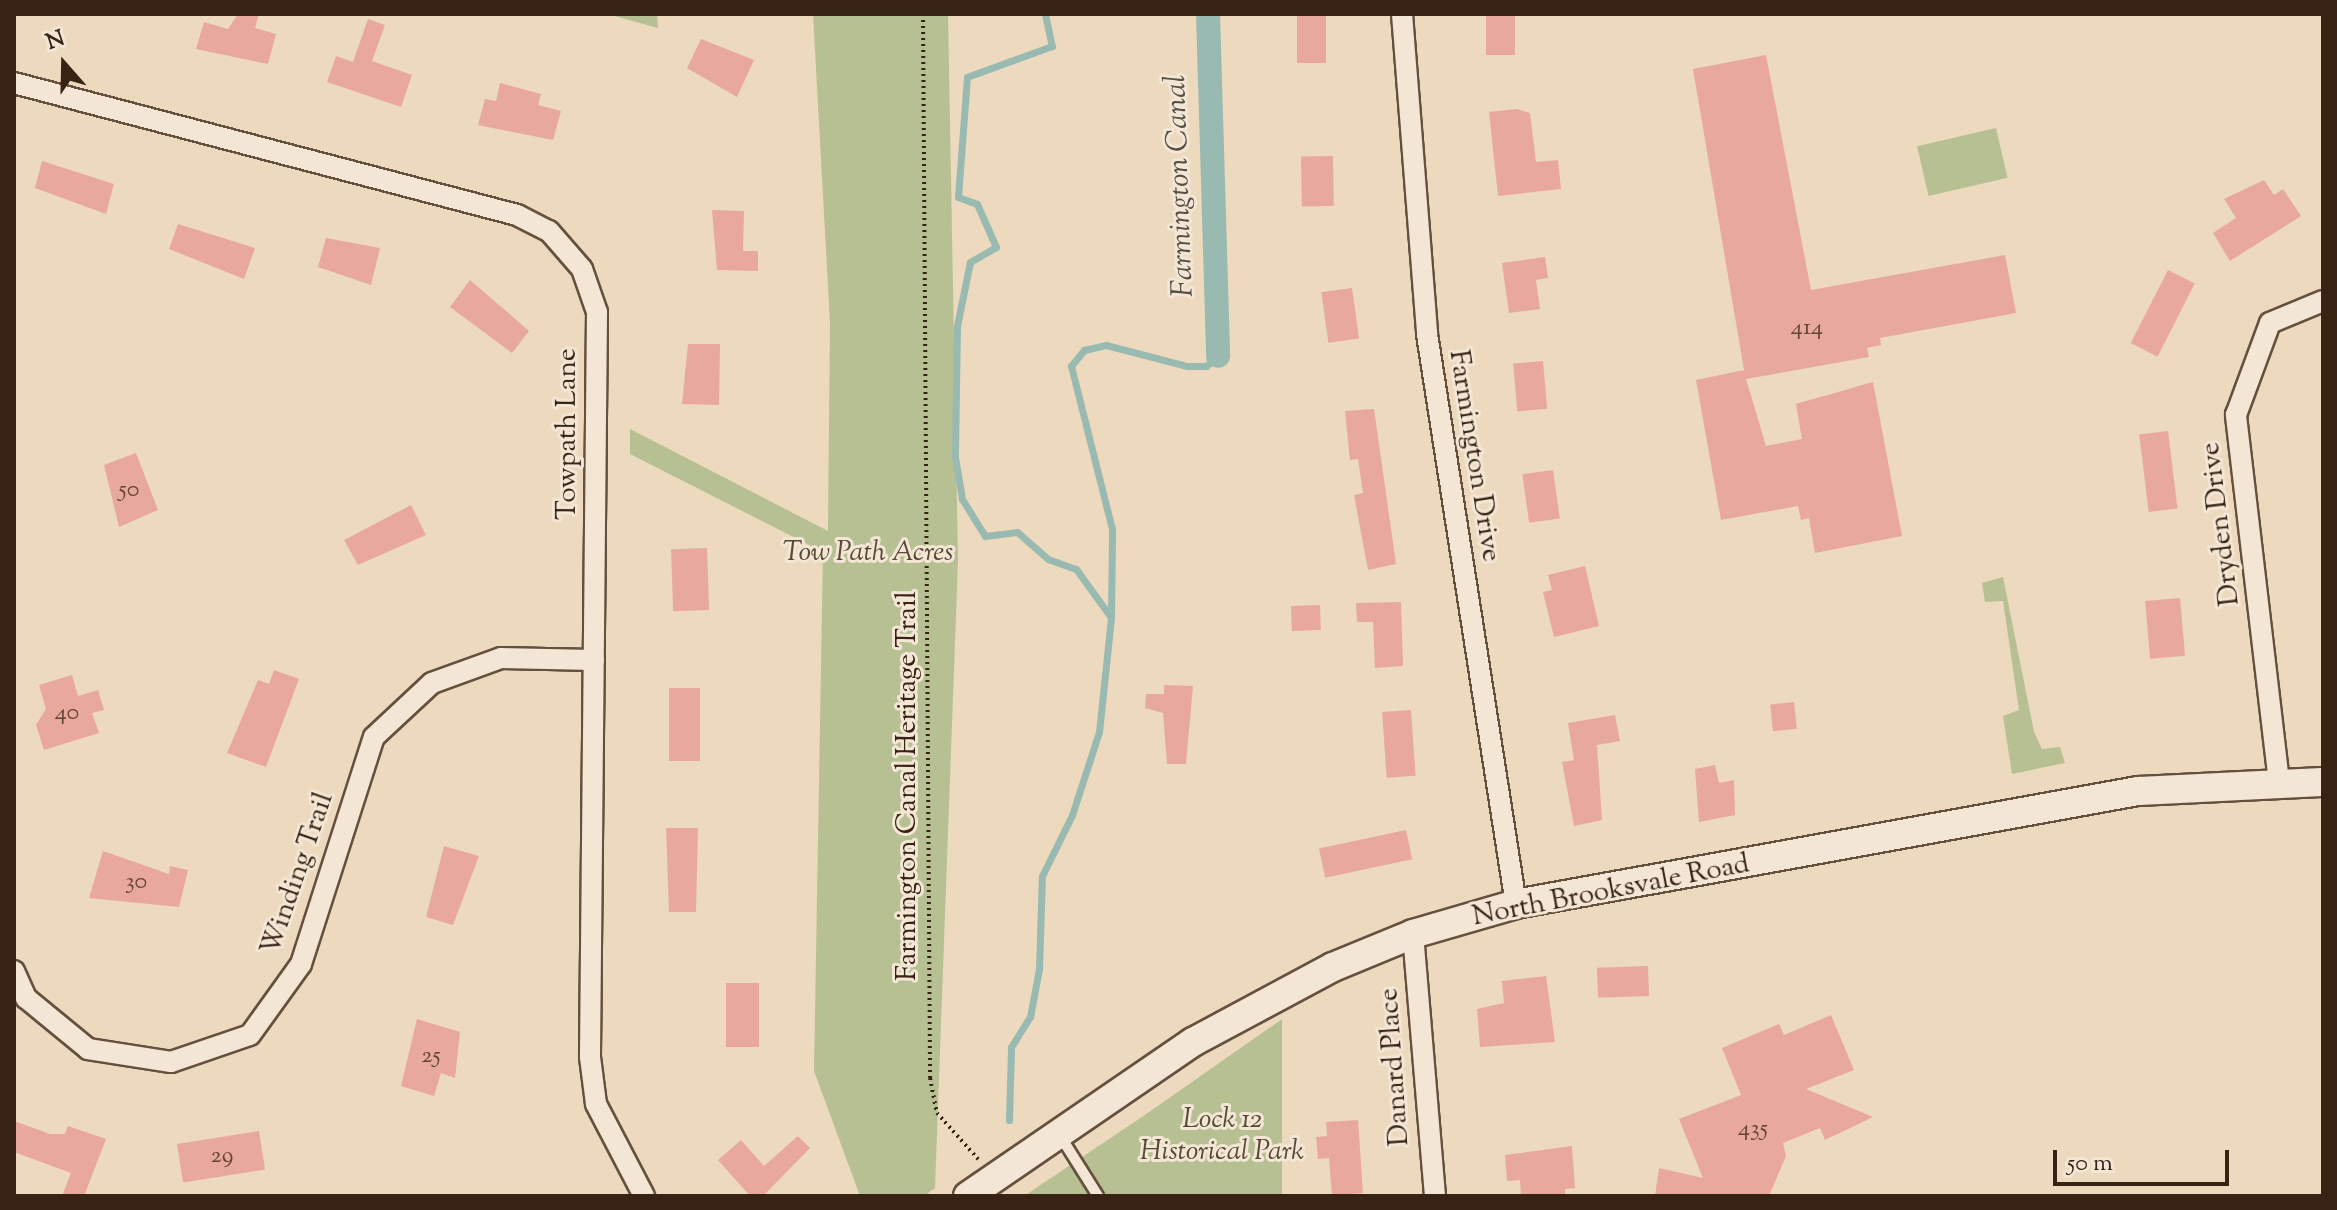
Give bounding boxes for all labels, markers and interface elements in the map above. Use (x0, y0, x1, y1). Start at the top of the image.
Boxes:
text: N (42, 23, 70, 59)
north arrow (24, 24, 104, 104)
water label: Farmington Canal (1159, 74, 1203, 298)
house number: 414 (1791, 315, 1823, 343)
street label: Towpath Lane (551, 348, 585, 520)
street label: Farmington Drive (1441, 348, 1507, 564)
street label: Dryden Drive (2194, 440, 2248, 608)
house number: 50 (119, 477, 139, 505)
park label: Tow Path Acres (783, 536, 953, 570)
street label: Farmington Canal Heritage Trail (891, 591, 925, 981)
house number: 40 (55, 700, 79, 728)
street label: Winding Trail (254, 788, 342, 960)
street label: North Brooksvale Road (1470, 848, 1752, 934)
house number: 30 (125, 869, 147, 897)
street label: Danard Place (1373, 987, 1417, 1147)
house number: 25 (421, 1043, 441, 1071)
park label: Lock 12 Historical Park (1140, 1103, 1304, 1169)
house number: 435 (1738, 1116, 1768, 1144)
scale bar (2057, 1134, 2233, 1184)
house number: 29 (211, 1143, 233, 1171)
text: 50 m (2067, 1147, 2113, 1181)

